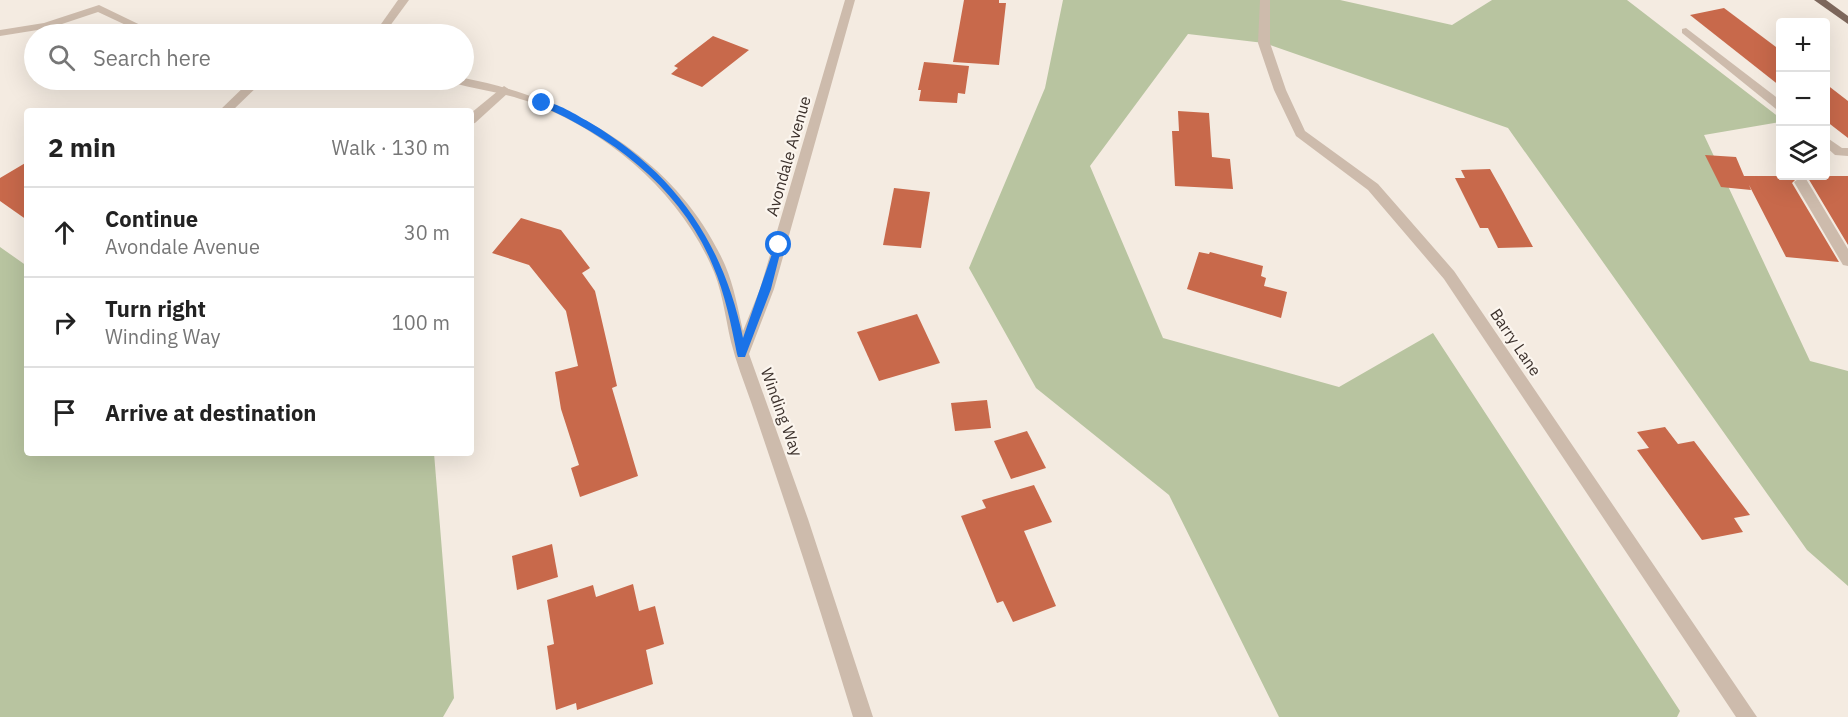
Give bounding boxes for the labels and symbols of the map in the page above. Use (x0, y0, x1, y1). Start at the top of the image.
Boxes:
route end (528, 89, 554, 115)
street label: Avondale Avenue (761, 93, 815, 218)
route start (765, 231, 791, 257)
street label: Barry Lane (1486, 304, 1546, 380)
street label: Winding Way (757, 365, 807, 459)

